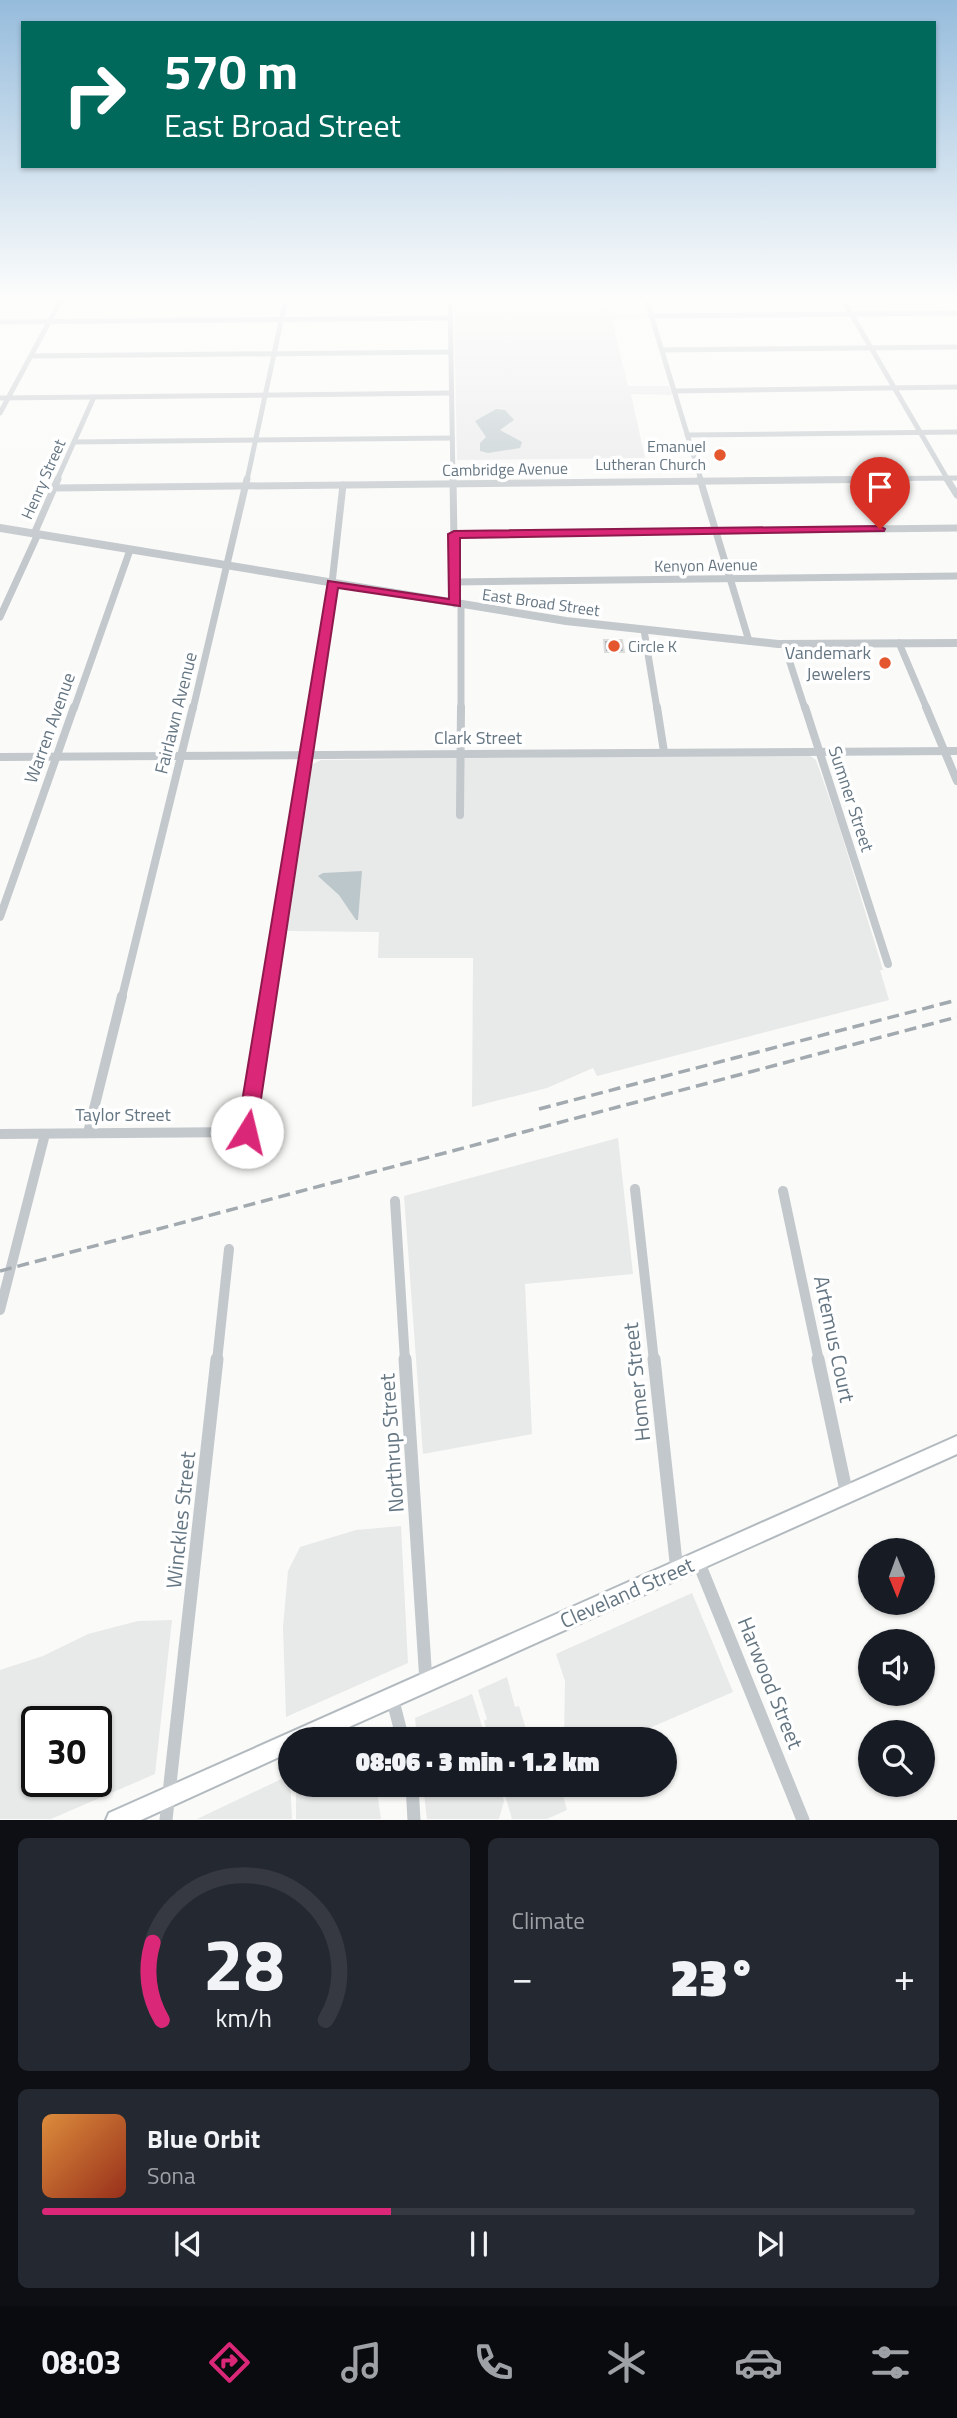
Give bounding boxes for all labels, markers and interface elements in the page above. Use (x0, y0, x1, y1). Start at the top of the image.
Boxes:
text: 570 m (164, 33, 298, 108)
icon: right (49, 49, 140, 140)
text: East Broad Street (164, 101, 401, 149)
place label: Emanuel Lutheran Church (595, 434, 706, 476)
street label: Henry Street (15, 435, 71, 523)
marker: Emanuel Lutheran Church (712, 447, 728, 463)
street label: Cambridge Avenue (442, 456, 568, 482)
pin (850, 457, 910, 529)
icon: arrive (861, 468, 899, 506)
street label: Kenyon Avenue (654, 552, 758, 578)
street label: East Broad Street (481, 582, 602, 622)
place label: Circle K (628, 634, 677, 658)
marker: Circle K (606, 638, 622, 654)
place label: Vandemark Jewelers (785, 639, 871, 687)
street label: Fairlawn Avenue (147, 649, 204, 777)
marker: Vandemark Jewelers (877, 655, 893, 671)
street label: Warren Avenue (17, 669, 82, 787)
street label: Clark Street (434, 724, 523, 751)
street label: Sumner Street (822, 742, 881, 856)
position arrow (210, 1095, 284, 1169)
street label: Taylor Street (75, 1101, 172, 1128)
street label: Artemus Court (806, 1272, 864, 1406)
street label: Homer Street (614, 1320, 658, 1443)
street label: Northrup Street (370, 1372, 412, 1514)
street label: Winckles Street (157, 1449, 203, 1590)
north arrow (858, 1538, 934, 1615)
map controls (858, 1538, 935, 1797)
street label: Cleveland Street (554, 1548, 699, 1636)
street label: Harwood Street (730, 1612, 812, 1754)
button: sound (858, 1629, 935, 1706)
speed limit sign: 30 (21, 1706, 112, 1797)
button: search (858, 1720, 935, 1797)
text: 08:06 · 3 min · 1.2 km (356, 1742, 599, 1781)
text: Climate (512, 1903, 585, 1938)
text: 28 (203, 1909, 285, 2019)
text: 23° (670, 1937, 756, 2016)
text: − (512, 1948, 533, 2006)
text: + (894, 1948, 915, 2006)
text: km/h (215, 1999, 272, 2037)
text: Blue Orbit (147, 2119, 260, 2158)
text: Sona (147, 2158, 195, 2193)
icon: previous (169, 2225, 207, 2263)
icon: pause (460, 2225, 498, 2263)
icon: next (751, 2225, 789, 2263)
text: 08:03 (42, 2338, 122, 2386)
icon: directions (205, 2338, 254, 2387)
icon: music (337, 2338, 386, 2387)
icon: phone (469, 2338, 518, 2387)
icon: climate (602, 2338, 651, 2387)
icon: car (734, 2338, 783, 2387)
icon: filters (866, 2338, 915, 2387)

